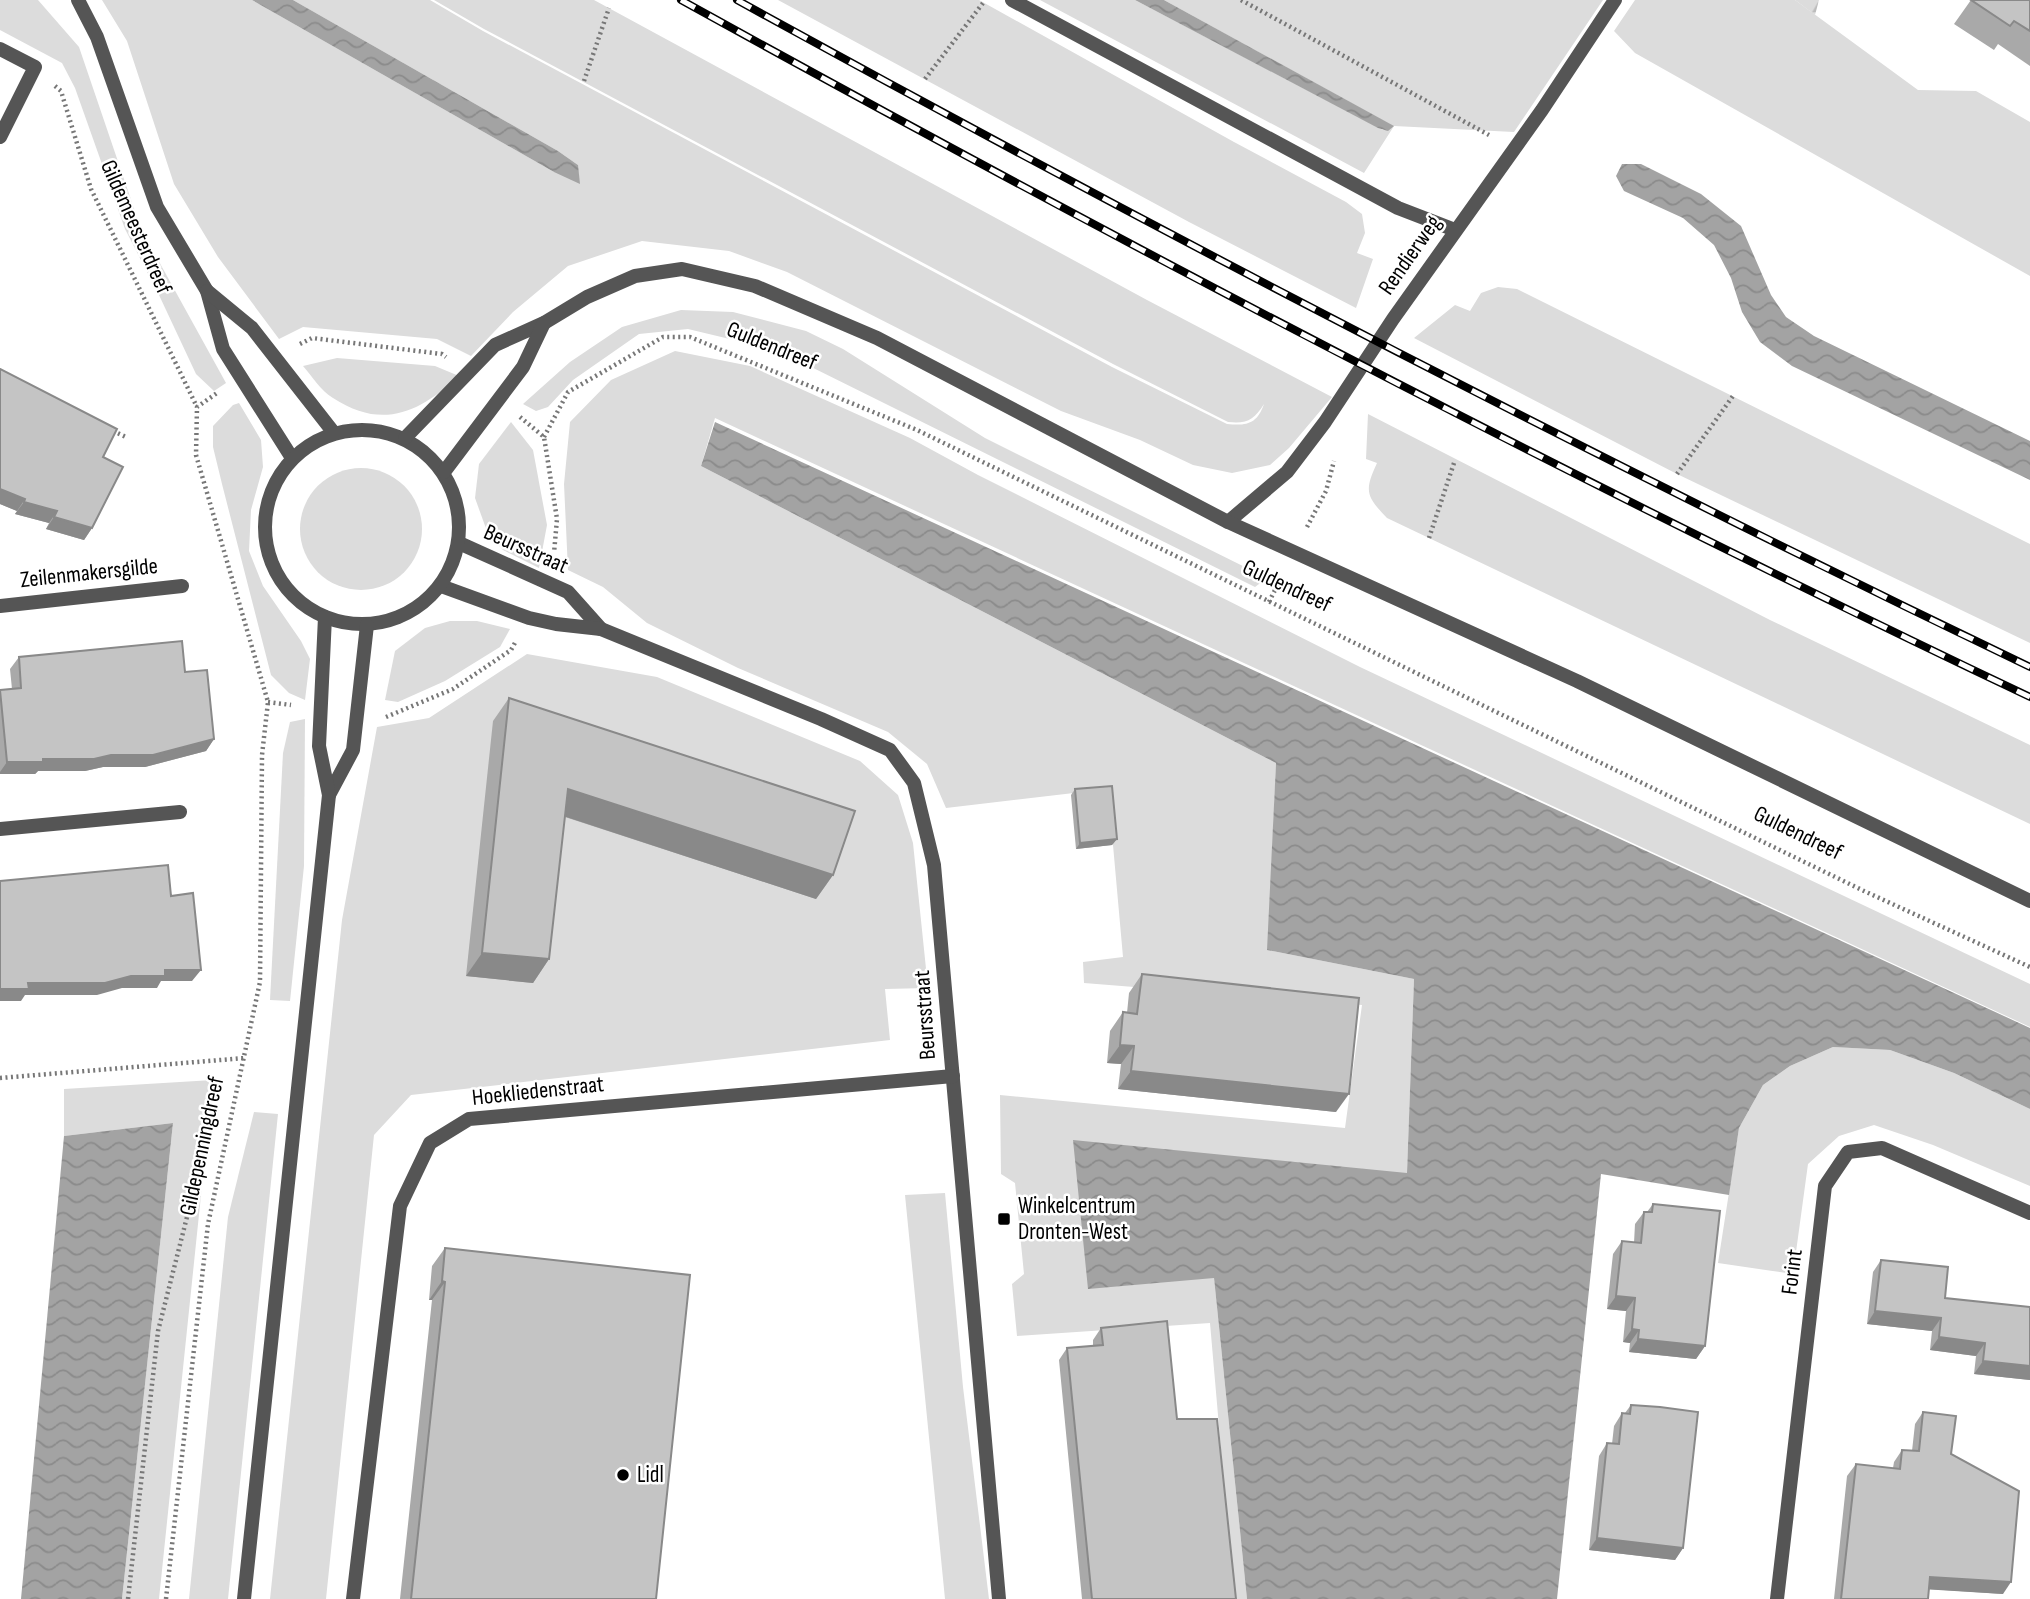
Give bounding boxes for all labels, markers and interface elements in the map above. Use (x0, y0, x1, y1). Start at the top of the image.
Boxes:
street label: Gildemeesterdreef (94, 156, 178, 299)
street label: Rendierweg (1373, 210, 1447, 300)
street label: Guldendreef (723, 315, 822, 377)
street label: Beursstraat (479, 518, 573, 580)
street label: Zeilenmakersgilde (19, 552, 159, 594)
street label: Guldendreef (1238, 553, 1336, 619)
street label: Guldendreef (1749, 800, 1847, 867)
street label: Beursstraat (908, 969, 942, 1061)
street label: Hoekliedenstraat (471, 1070, 605, 1112)
street label: Gildepenningdreef (174, 1074, 230, 1218)
place label: Winkelcentrum Dronten-West (1018, 1192, 1135, 1246)
marker: Winkelcentrum Dronten-West (996, 1211, 1012, 1227)
street label: Forint (1775, 1248, 1809, 1296)
place label: Lidl (637, 1461, 664, 1489)
marker: Lidl (615, 1467, 631, 1483)

